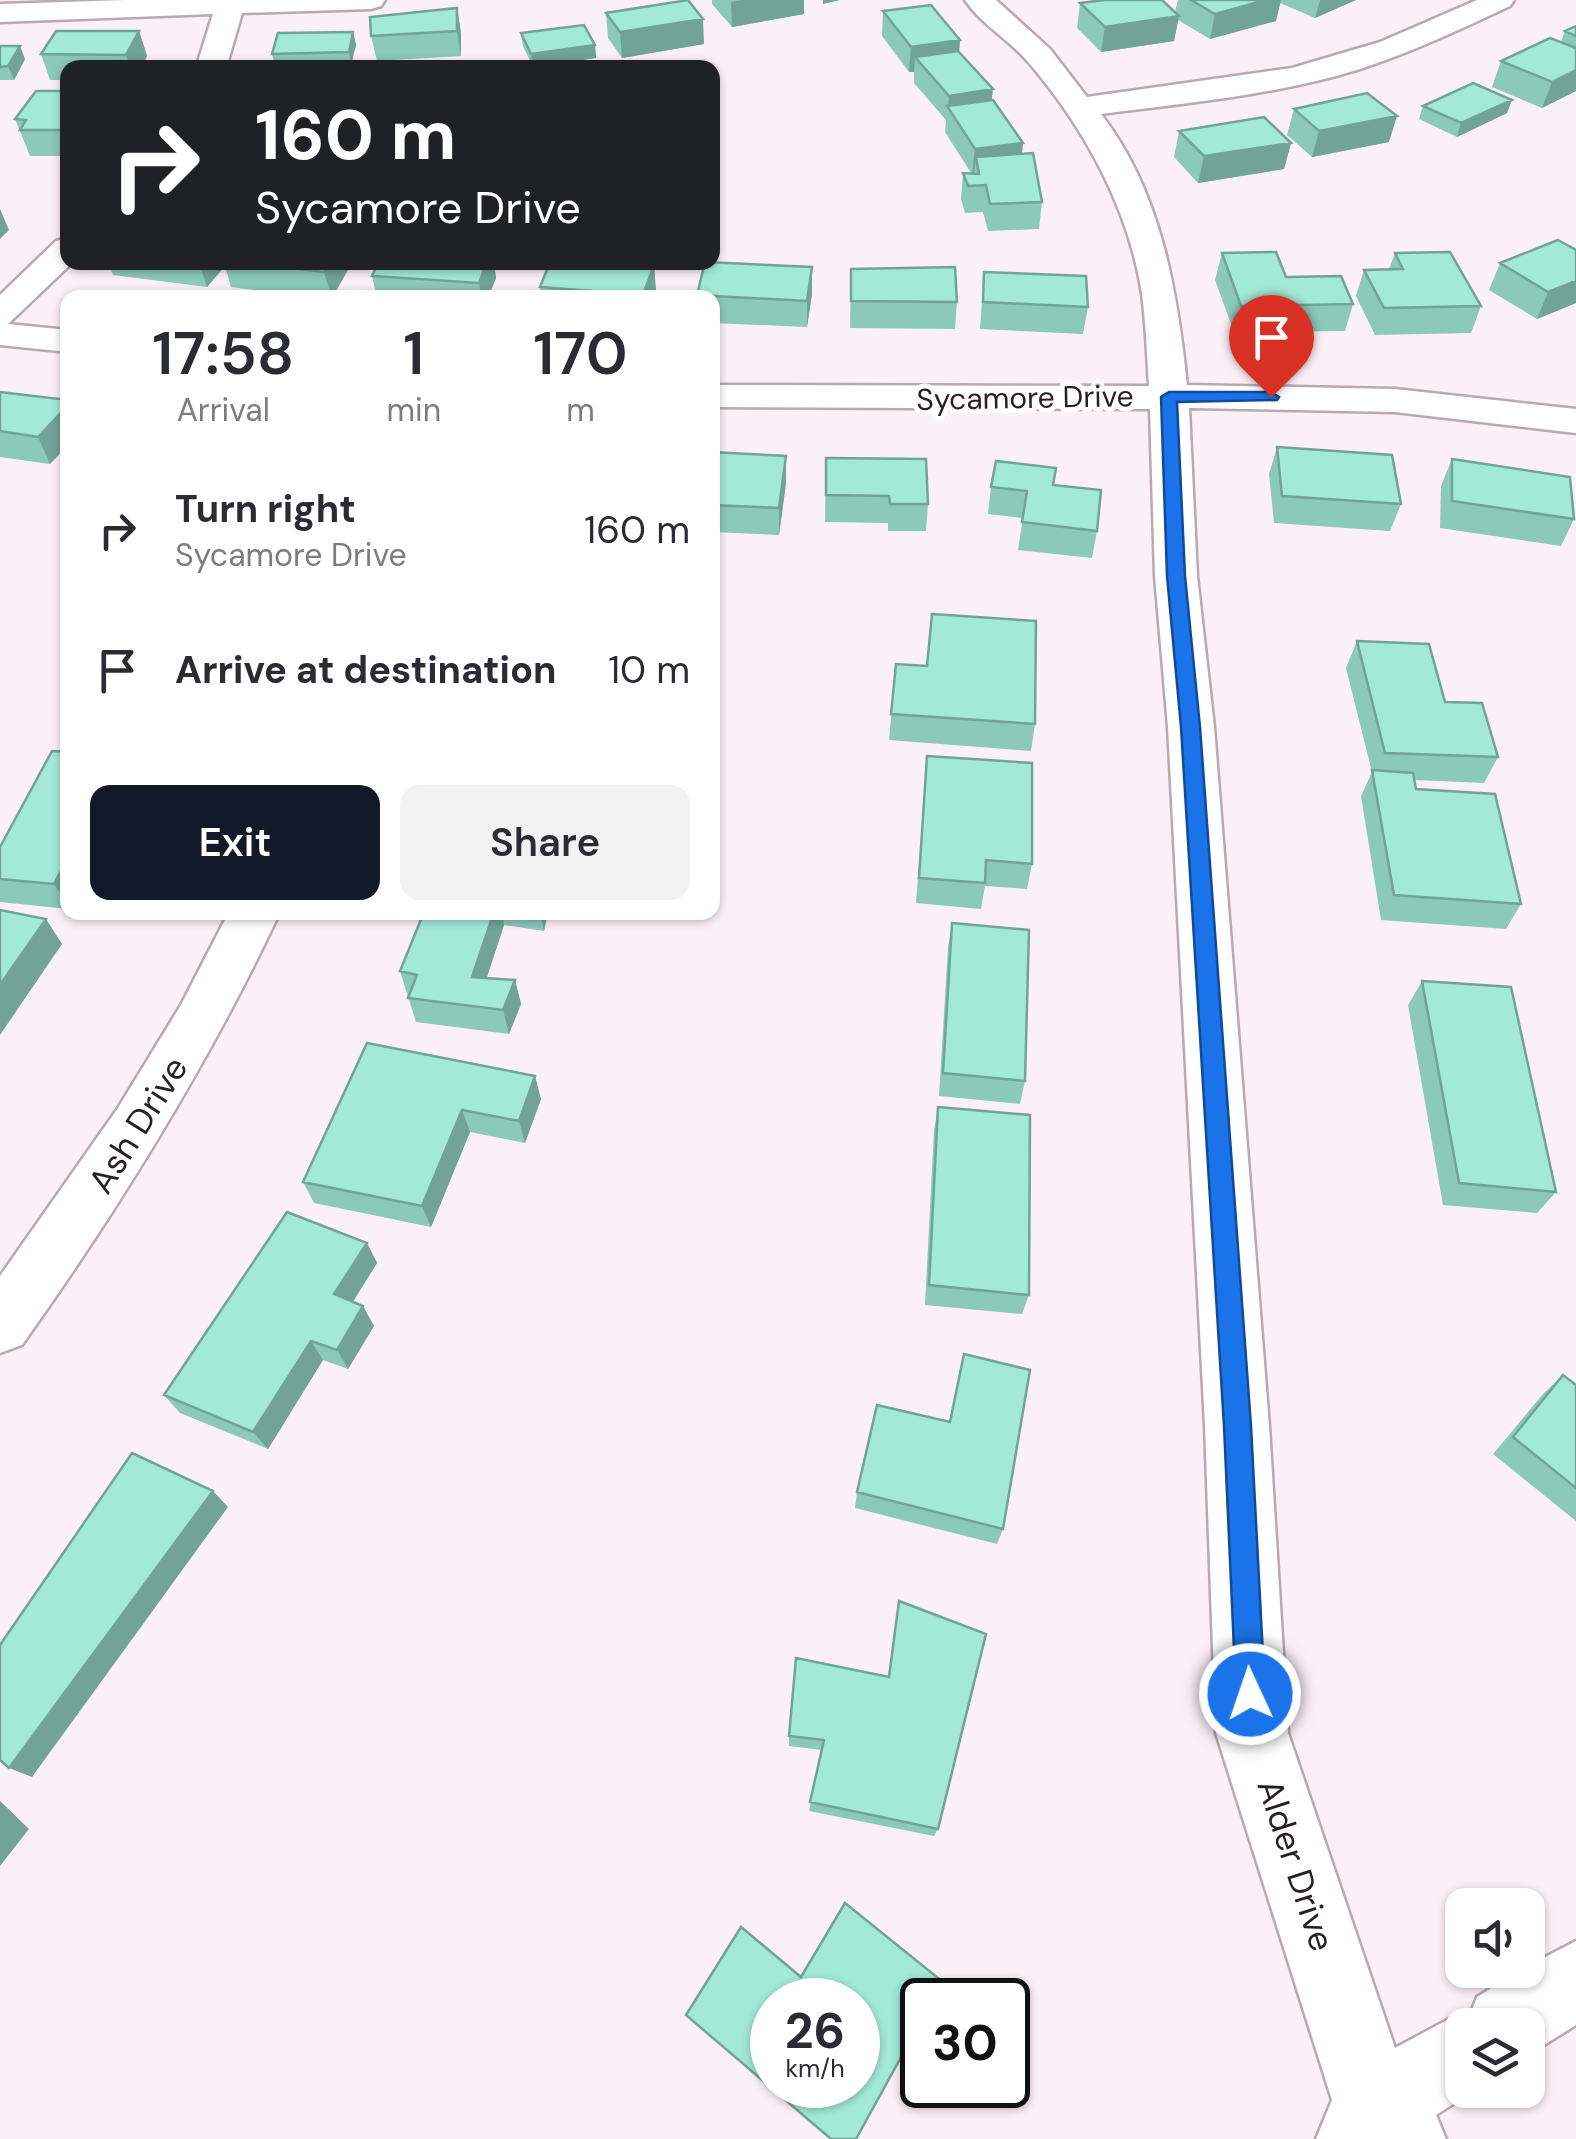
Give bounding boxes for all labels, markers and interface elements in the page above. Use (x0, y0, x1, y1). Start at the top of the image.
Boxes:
text: 160 m (255, 90, 456, 181)
icon: right (90, 100, 220, 230)
text: Sycamore Drive (255, 178, 581, 237)
pin (1229, 295, 1314, 398)
icon: arrive (1244, 310, 1299, 365)
text: 17:58 (152, 314, 294, 393)
text: 1 (403, 314, 424, 393)
text: 170 (533, 314, 628, 393)
street label: Sycamore Drive (916, 376, 1134, 419)
text: Arrival (177, 389, 270, 431)
text: min (386, 389, 441, 431)
text: m (566, 389, 595, 431)
text: Turn right (175, 484, 356, 534)
icon: right (90, 503, 145, 558)
text: 160 m (584, 505, 690, 555)
text: Sycamore Drive (175, 534, 407, 576)
icon: arrive (90, 643, 145, 698)
text: Arrive at destination (175, 645, 557, 695)
text: 10 m (608, 645, 690, 695)
button: Exit (90, 785, 380, 900)
button: Share (400, 785, 690, 900)
street label: Ash Drive (78, 1048, 198, 1202)
position arrow (1198, 1642, 1302, 1746)
street label: Alder Drive (1247, 1773, 1345, 1957)
map controls (1445, 1888, 1545, 2108)
button: sound (1445, 1888, 1545, 1988)
speed limit sign: 30 (900, 1978, 1030, 2108)
text: 26 (785, 1998, 845, 2064)
button: layers (1445, 2008, 1545, 2108)
text: km/h (785, 2052, 845, 2085)

